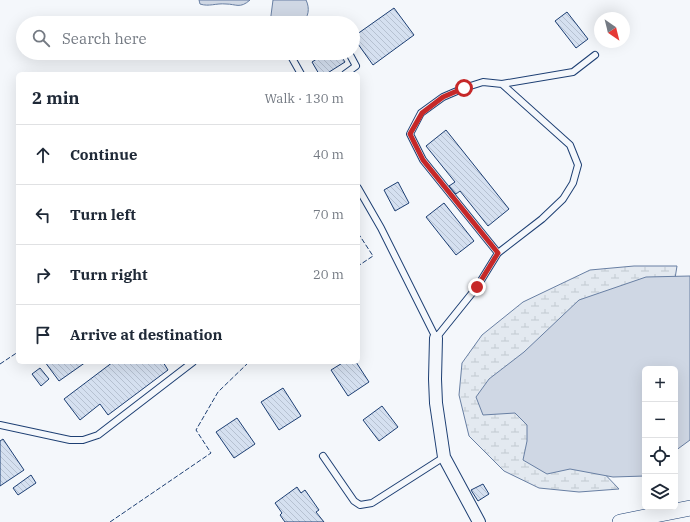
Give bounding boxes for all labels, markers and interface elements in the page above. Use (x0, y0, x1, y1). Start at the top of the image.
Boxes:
north arrow (594, 12, 630, 48)
search box (16, 16, 360, 60)
icon: search (30, 27, 52, 49)
text: Search here (62, 29, 147, 48)
route start (455, 79, 473, 97)
text: 2 min (32, 87, 80, 109)
text: Walk · 130 m (265, 90, 344, 107)
icon: ahead (32, 144, 54, 166)
text: Continue (70, 145, 137, 164)
text: 40 m (313, 146, 344, 163)
icon: left (32, 204, 54, 226)
text: Turn left (70, 205, 136, 224)
text: 70 m (313, 206, 344, 223)
icon: right (32, 264, 54, 286)
text: Turn right (70, 265, 148, 284)
text: 20 m (313, 266, 344, 283)
route end (468, 278, 486, 296)
icon: arrive (32, 324, 54, 346)
text: Arrive at destination (70, 325, 222, 344)
map controls (642, 366, 678, 510)
button: + (642, 366, 678, 402)
button: − (642, 402, 678, 438)
button: locate (642, 438, 678, 474)
button: layers (642, 474, 678, 510)

